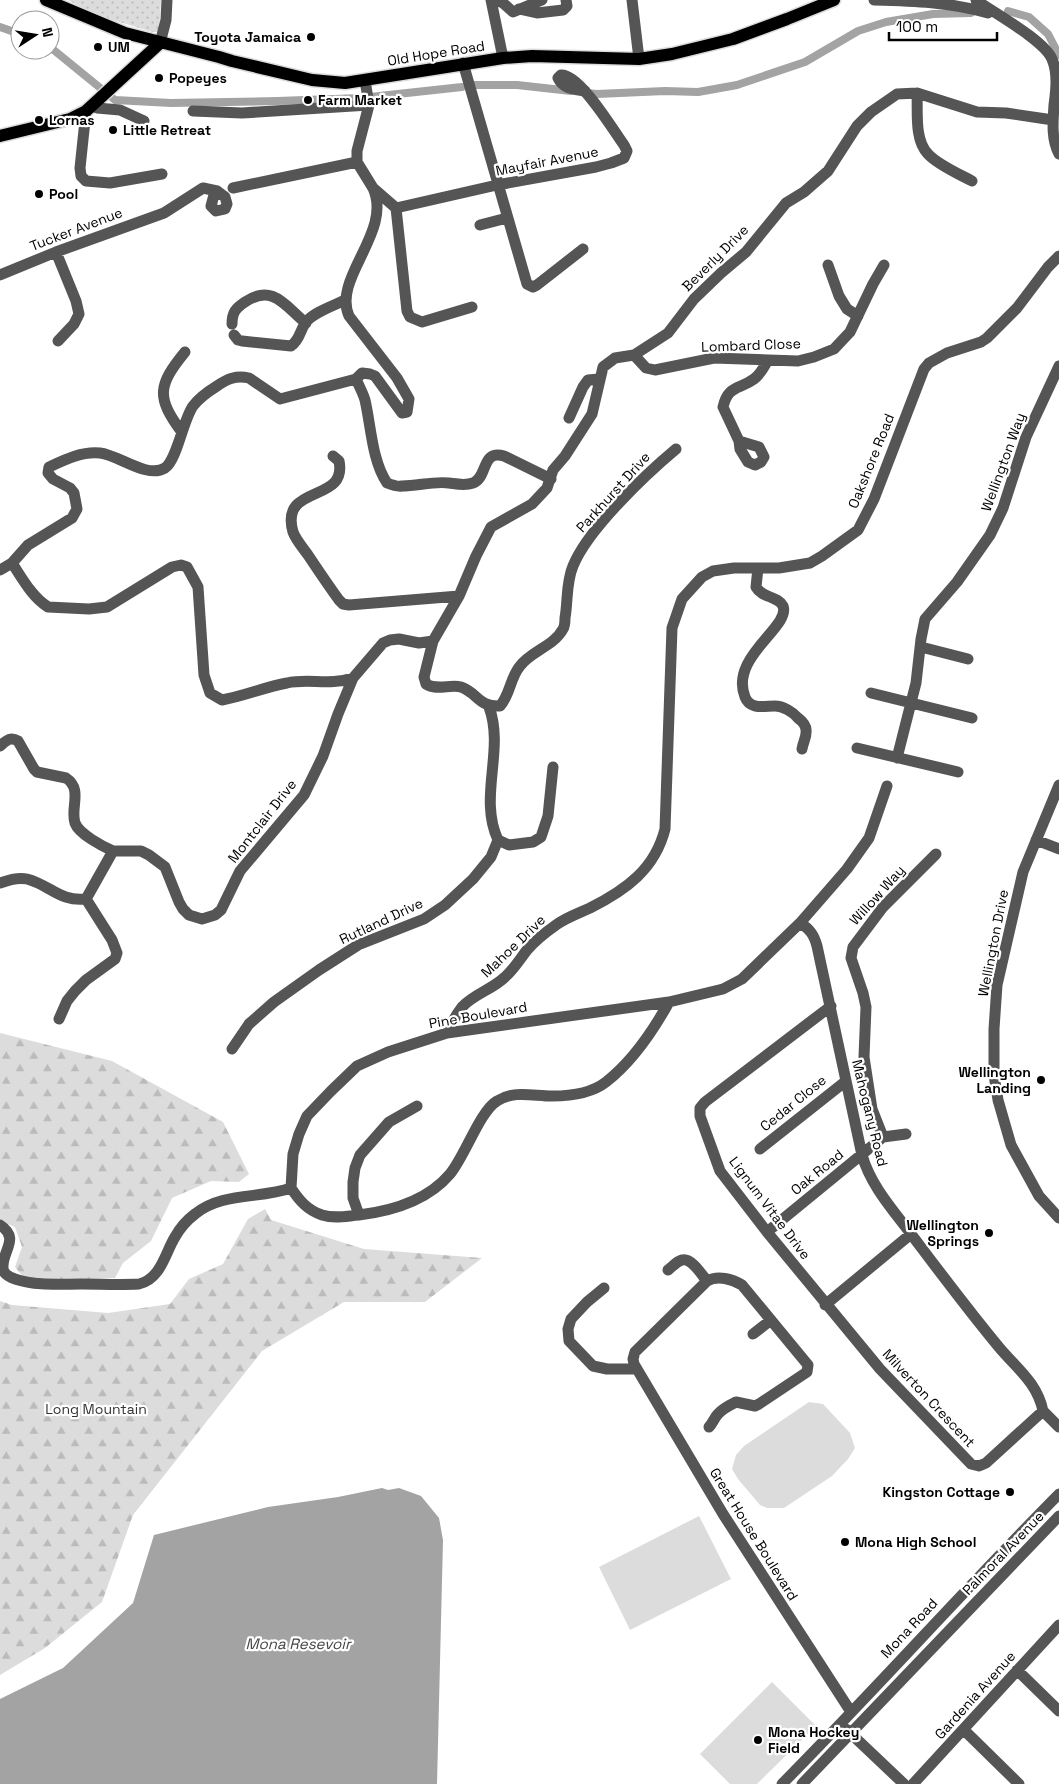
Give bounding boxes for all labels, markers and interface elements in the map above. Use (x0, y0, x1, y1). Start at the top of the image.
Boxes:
north arrow (10, 10, 60, 60)
scale bar (889, 10, 996, 42)
text: 100 m (896, 17, 938, 36)
text: N (38, 26, 57, 39)
place label: Toyota Jamaica (194, 28, 301, 46)
marker: Toyota Jamaica (305, 31, 317, 43)
street label: Old Hope Road (386, 36, 486, 70)
place label: UM (108, 38, 130, 56)
marker: UM (92, 41, 104, 53)
place label: Popeyes (169, 69, 227, 87)
marker: Popeyes (153, 72, 165, 84)
place label: Farm Market (318, 91, 402, 109)
marker: Farm Market (302, 94, 314, 106)
place label: Lornas (49, 111, 95, 129)
marker: Lornas (33, 114, 45, 126)
place label: Little Retreat (123, 121, 211, 139)
marker: Little Retreat (107, 124, 119, 136)
street label: Mayfair Avenue (494, 142, 600, 180)
place label: Pool (49, 185, 78, 203)
marker: Pool (33, 188, 45, 200)
street label: Tucker Avenue (27, 203, 125, 255)
street label: Beverly Drive (678, 221, 752, 295)
street label: Lombard Close (701, 334, 801, 356)
street label: Wellington Way (977, 410, 1029, 514)
street label: Oakshore Road (844, 411, 898, 511)
street label: Parkhurst Drive (572, 448, 654, 536)
street label: Montclair Drive (224, 776, 300, 866)
street label: Willow Way (845, 861, 909, 929)
street label: Wellington Drive (974, 888, 1012, 998)
street label: Rutland Drive (336, 894, 426, 948)
street label: Mahoe Drive (477, 911, 549, 981)
street label: Pine Boulevard (427, 997, 529, 1033)
street label: Mahogany Road (848, 1058, 892, 1168)
place label: Wellington Landing (958, 1063, 1031, 1097)
street label: Cedar Close (756, 1071, 830, 1135)
marker: Wellington Landing (1035, 1074, 1047, 1086)
street label: Oak Road (787, 1145, 847, 1199)
street label: Lignum Vitae Drive (725, 1153, 815, 1263)
place label: Wellington Springs (906, 1216, 979, 1250)
marker: Wellington Springs (983, 1227, 995, 1239)
street label: Milverton Crescent (879, 1345, 979, 1451)
park label: Long Mountain (45, 1400, 147, 1418)
street label: Great House Boulevard (706, 1464, 802, 1604)
place label: Kingston Cottage (882, 1483, 1000, 1501)
marker: Kingston Cottage (1004, 1486, 1016, 1498)
street label: Palmoral Avenue (958, 1507, 1048, 1599)
place label: Mona High School (855, 1533, 976, 1551)
marker: Mona High School (839, 1536, 851, 1548)
street label: Mona Road (877, 1594, 941, 1662)
water label: Mona Resevoir (245, 1634, 352, 1653)
street label: Gardenia Avenue (931, 1647, 1019, 1743)
place label: Mona Hockey Field (768, 1723, 859, 1757)
marker: Mona Hockey Field (752, 1734, 764, 1746)

